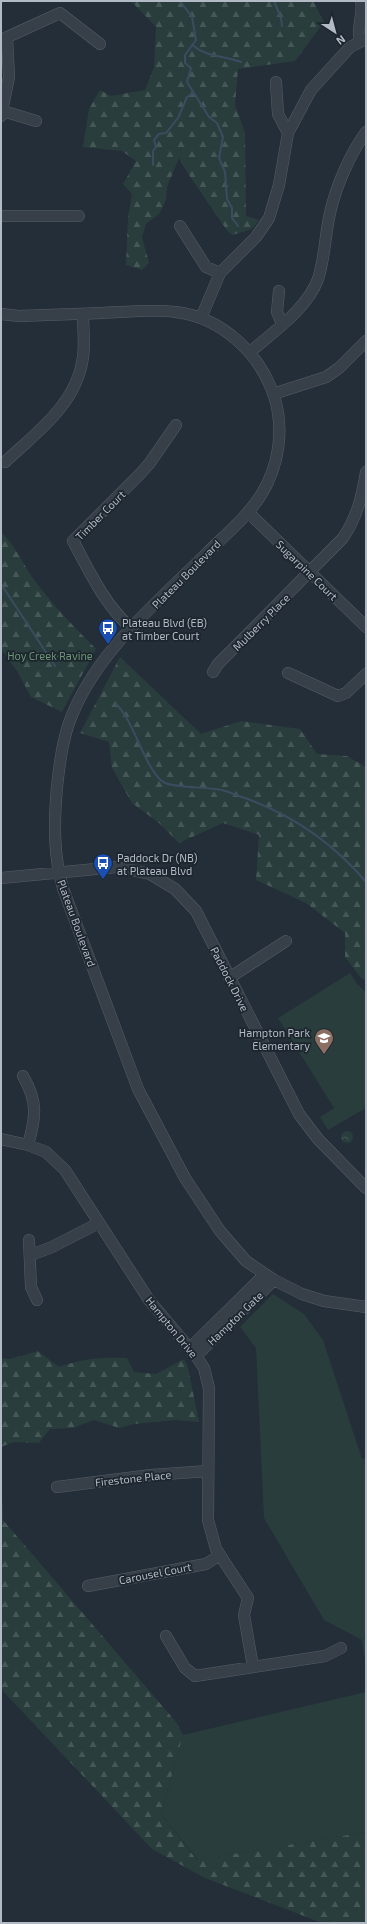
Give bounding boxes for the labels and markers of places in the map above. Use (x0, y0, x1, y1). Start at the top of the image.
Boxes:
place label: Plateau Blvd (EB) at Timber Court (122, 616, 207, 642)
bus stop icon: Plateau Blvd (EB) at Timber Court (97, 617, 119, 645)
place label: Paddock Dr (NB) at Plateau Blvd (117, 851, 197, 877)
bus stop icon: Paddock Dr (NB) at Plateau Blvd (92, 852, 114, 880)
place label: Hampton Park Elementary (239, 1026, 310, 1052)
school or university icon: Hampton Park Elementary (313, 1027, 335, 1055)

